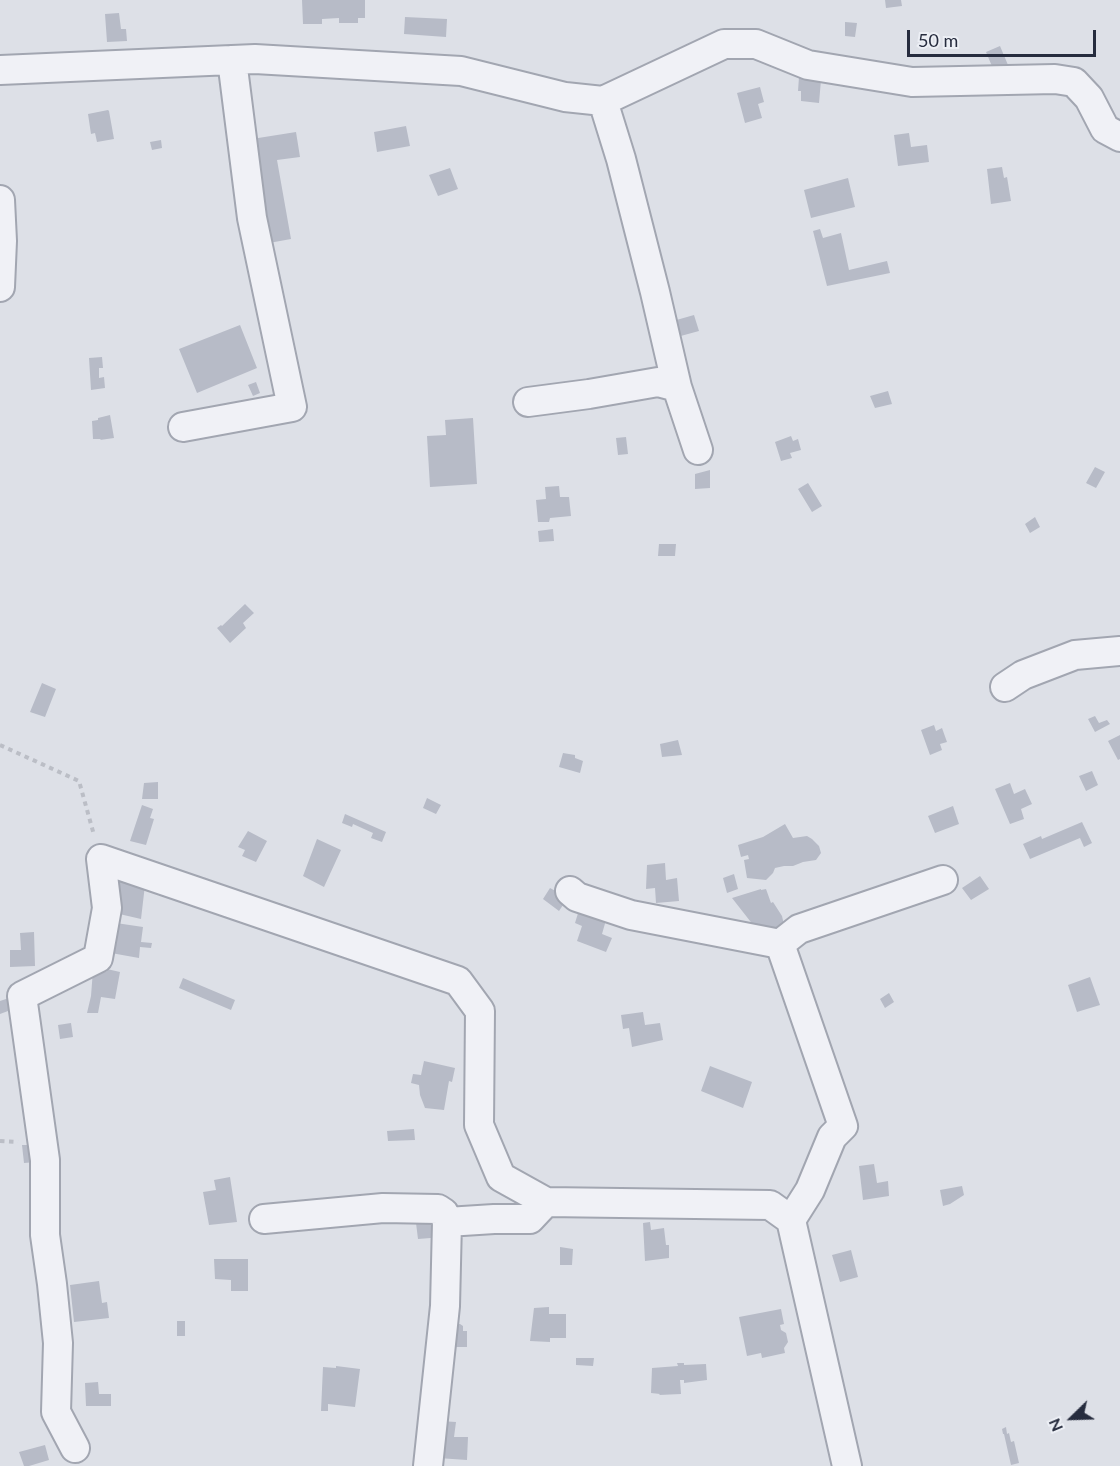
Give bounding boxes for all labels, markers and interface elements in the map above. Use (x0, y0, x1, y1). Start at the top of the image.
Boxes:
scale bar (910, 18, 1099, 56)
text: 50 m (918, 29, 958, 51)
north arrow (1042, 1388, 1102, 1448)
text: N (1044, 1416, 1066, 1435)

